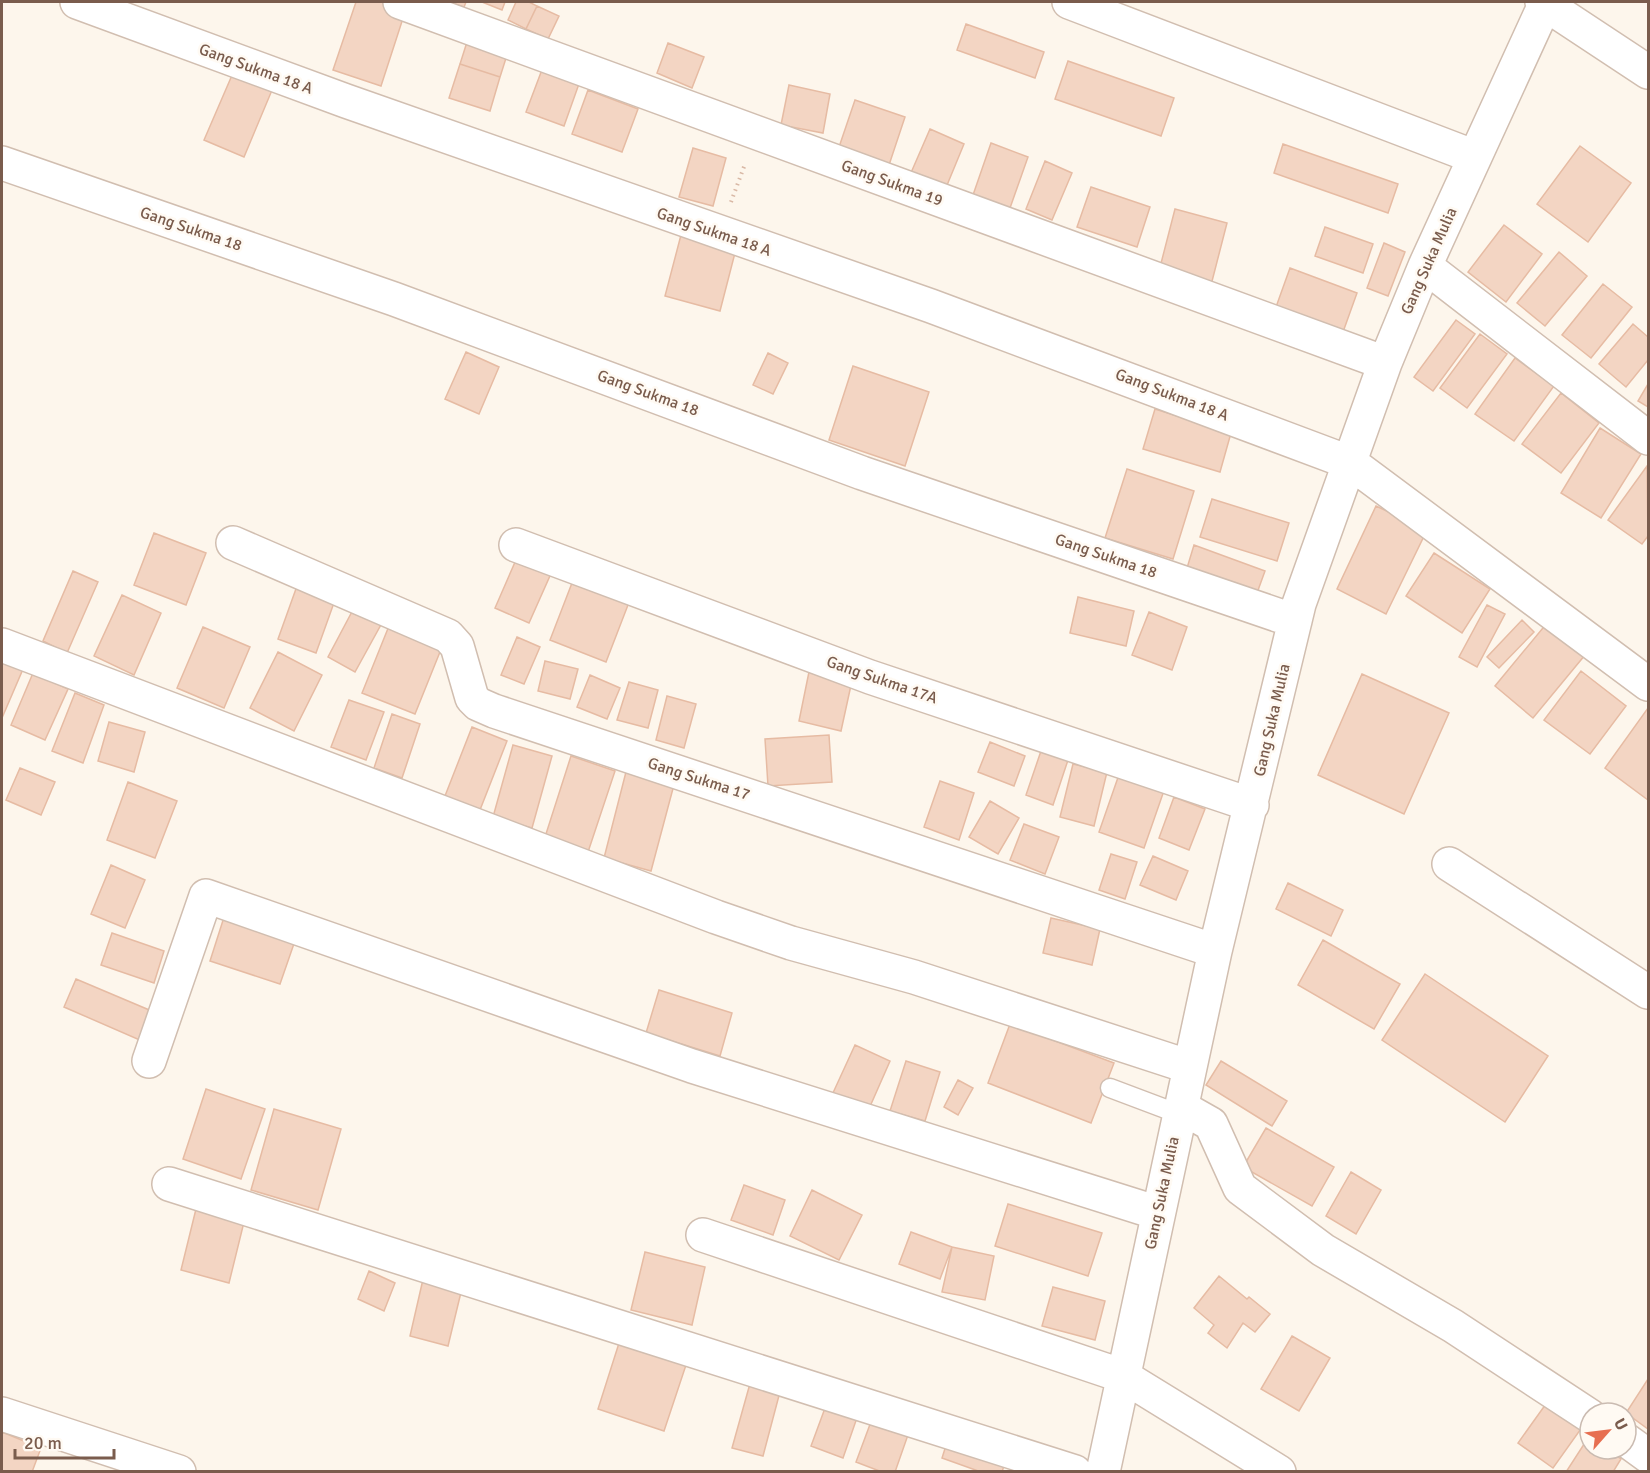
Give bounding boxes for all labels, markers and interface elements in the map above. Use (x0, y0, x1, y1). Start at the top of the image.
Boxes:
street label: Gang Sukma 18 A (196, 39, 316, 99)
street label: Gang Sukma 19 (839, 155, 945, 211)
street label: Gang Sukma 18 (137, 202, 245, 256)
street label: Gang Sukma 18 A (654, 203, 774, 261)
street label: Gang Suka Mulia (1396, 204, 1462, 318)
street label: Gang Sukma 18 A (1113, 364, 1232, 426)
street label: Gang Sukma 18 (595, 365, 701, 421)
street label: Gang Sukma 18 (1052, 529, 1160, 583)
street label: Gang Sukma 17A (824, 652, 940, 708)
street label: Gang Suka Mulia (1249, 662, 1295, 778)
street label: Gang Sukma 17 (645, 753, 753, 805)
street label: Gang Suka Mulia (1140, 1135, 1184, 1251)
north arrow (1578, 1401, 1638, 1461)
text: U (1609, 1415, 1632, 1434)
scale bar (15, 1422, 114, 1460)
text: 20 m (24, 1432, 62, 1454)

